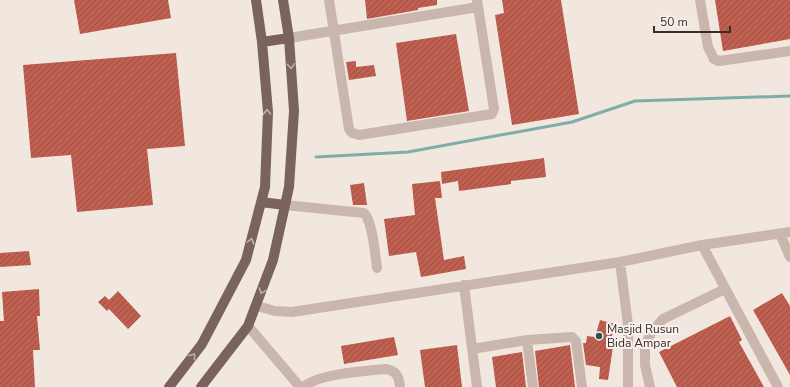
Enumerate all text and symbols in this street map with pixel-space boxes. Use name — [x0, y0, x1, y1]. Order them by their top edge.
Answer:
scale bar — [654, 8, 730, 34]
text: 50 m — [660, 14, 688, 30]
one-way arrow — [286, 63, 295, 69]
one-way arrow — [263, 109, 271, 115]
one-way arrow — [246, 237, 255, 244]
one-way arrow — [259, 287, 267, 294]
place label: Masjid Rusun Bida Ampar — [607, 321, 679, 351]
marker: Masjid Rusun Bida Ampar — [594, 331, 604, 341]
one-way arrow — [188, 353, 195, 360]

